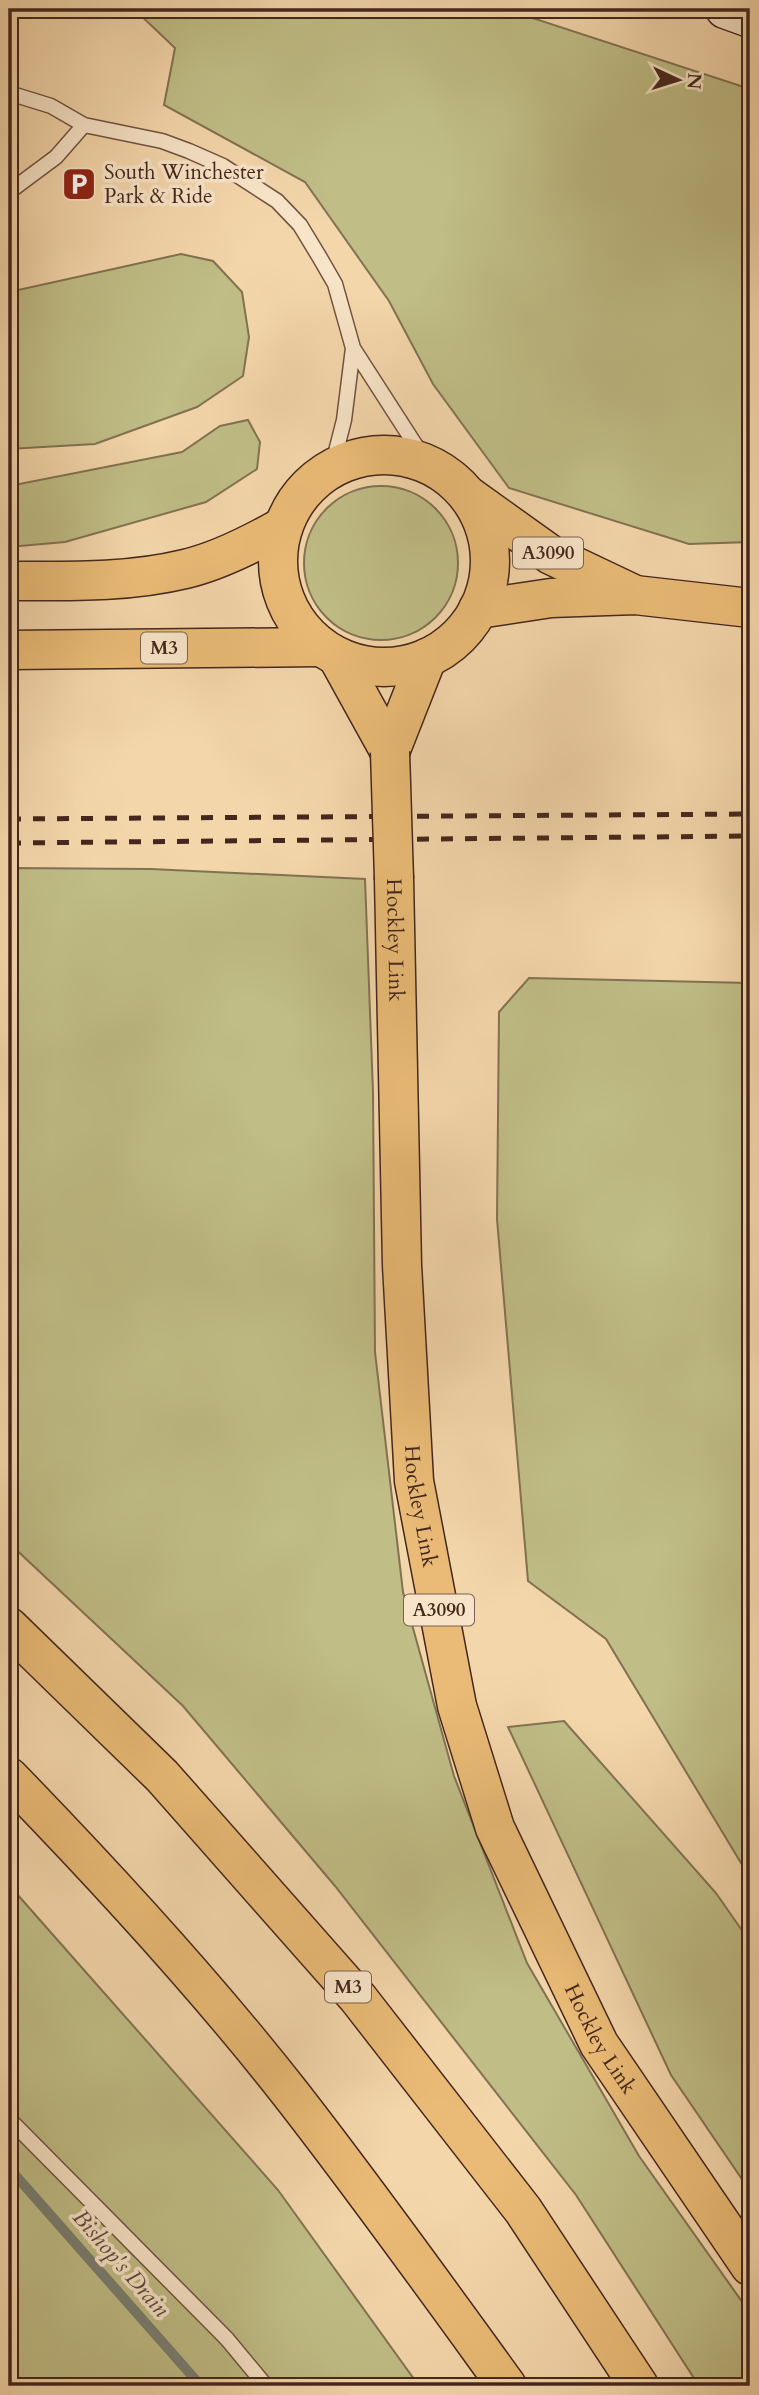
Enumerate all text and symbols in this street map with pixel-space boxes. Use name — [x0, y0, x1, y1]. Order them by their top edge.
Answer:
north arrow — [644, 46, 714, 116]
text: N — [680, 72, 708, 91]
place label: South Winchester Park & Ride — [104, 158, 264, 211]
parking icon: South Winchester Park & Ride — [60, 165, 98, 203]
road number: A3090 — [513, 538, 583, 568]
road number: M3 — [141, 632, 187, 664]
street label: Hockley Link — [379, 878, 411, 1003]
street label: Hockley Link — [398, 1444, 445, 1570]
road number: A3090 — [404, 1594, 474, 1626]
road number: M3 — [325, 1971, 371, 2002]
street label: Hockley Link — [557, 1979, 644, 2100]
water label: Bishop's Drain — [66, 2203, 177, 2324]

